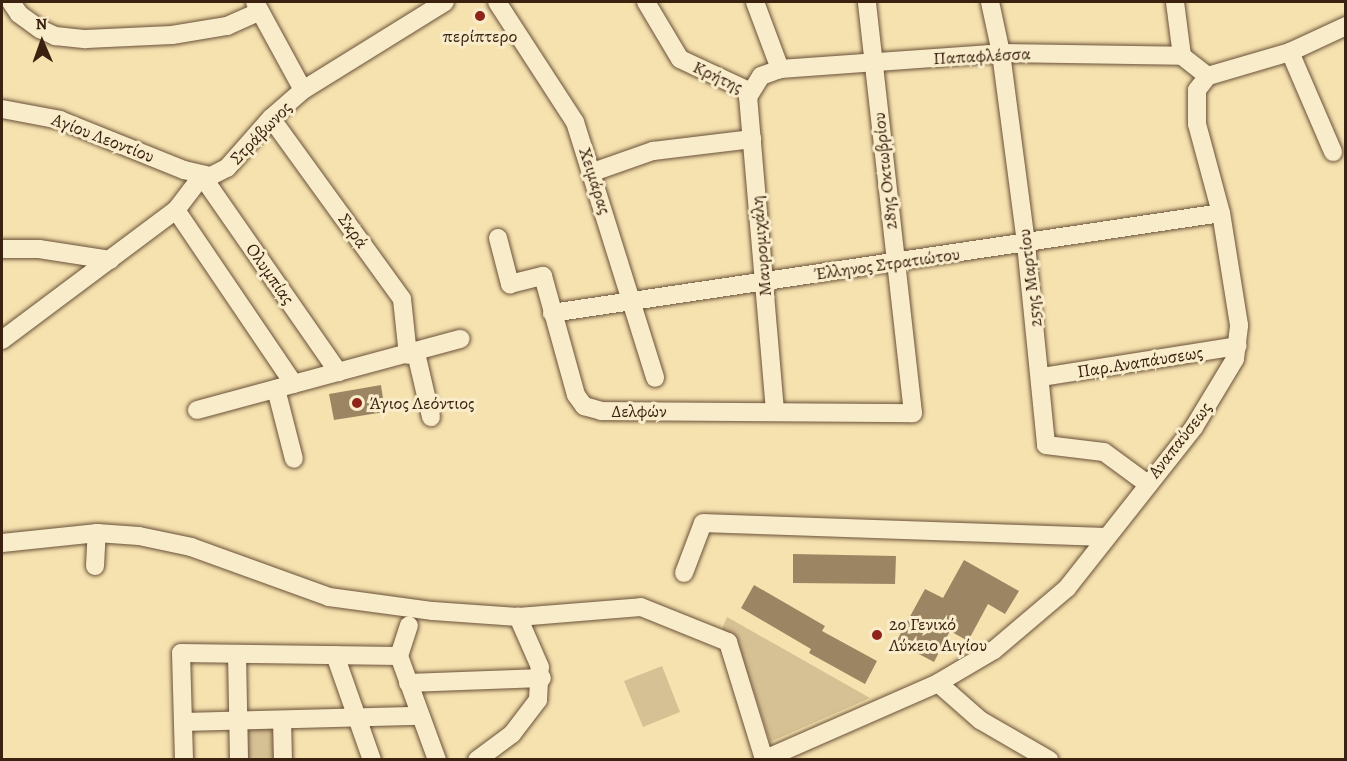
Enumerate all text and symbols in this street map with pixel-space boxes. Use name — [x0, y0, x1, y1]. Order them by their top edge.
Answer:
marker: περίπτερο — [473, 9, 487, 23]
north arrow — [12, 12, 72, 72]
text: N — [35, 13, 48, 35]
place label: περίπτερο — [443, 25, 517, 47]
street label: Παπαφλέσσα — [933, 43, 1031, 69]
street label: Κρήτης — [689, 56, 747, 98]
street label: Στράβωνος — [226, 97, 296, 169]
street label: Αγίου Λεοντίου — [49, 109, 157, 167]
street label: 28ης Οκτωβρίου — [868, 111, 902, 231]
street label: Χειμάρας — [574, 145, 616, 217]
street label: Μαυρομιχάλη — [746, 195, 776, 297]
street label: Σκρά — [333, 209, 373, 253]
street label: 25ης Μαρτίου — [1013, 228, 1047, 328]
street label: Ολυμπίας — [241, 239, 299, 309]
street label: Έλληνος Στρατιώτου — [813, 243, 961, 285]
street label: Παρ.Αναπάυσεως — [1076, 341, 1204, 383]
place label: Άγιος Λεόντιος — [369, 392, 475, 414]
marker: Άγιος Λεόντιος — [350, 396, 364, 410]
street label: Αναπαύσεως — [1144, 398, 1216, 482]
street label: Δελφών — [611, 400, 667, 422]
place label: 2ο Γενικό Λύκειο Αιγίου — [889, 614, 987, 656]
marker: 2ο Γενικό Λύκειο Αιγίου — [870, 628, 884, 642]

